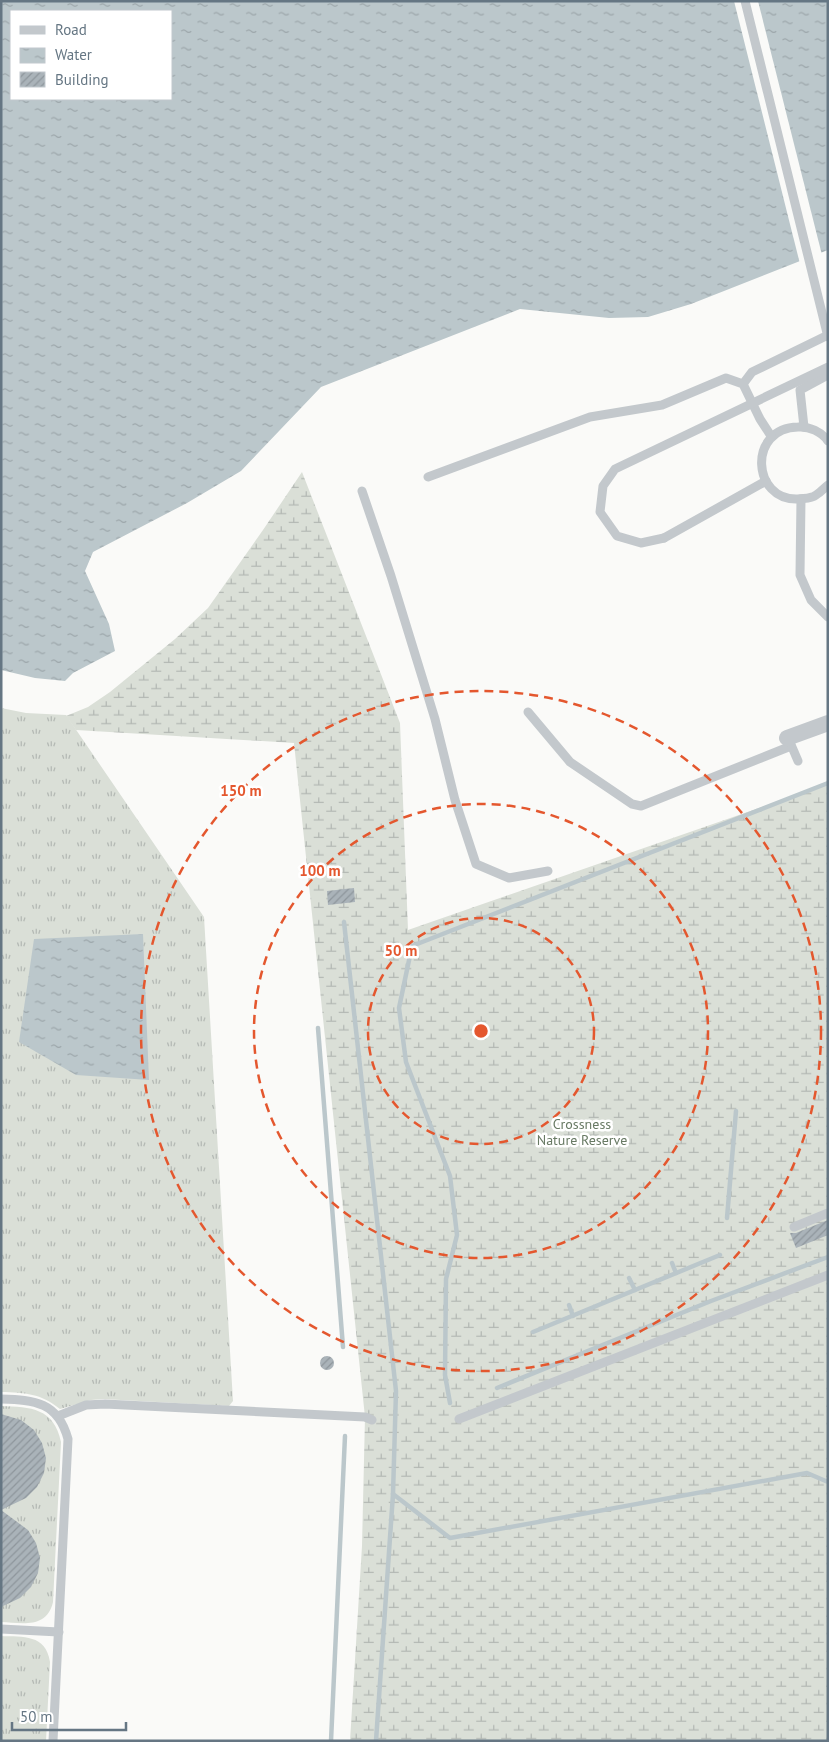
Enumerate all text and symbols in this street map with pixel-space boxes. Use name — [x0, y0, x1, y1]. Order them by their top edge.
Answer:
legend — [10, 10, 172, 100]
text: Road — [55, 20, 87, 39]
text: Water — [55, 45, 92, 64]
text: Building — [55, 70, 109, 89]
text: 150 m — [220, 781, 262, 800]
text: 100 m — [299, 861, 341, 880]
text: 50 m — [385, 941, 417, 960]
centre of rings — [472, 1022, 490, 1040]
park label: Crossness Nature Reserve — [537, 1115, 627, 1149]
scale bar — [12, 1700, 126, 1732]
text: 50 m — [20, 1707, 53, 1726]

